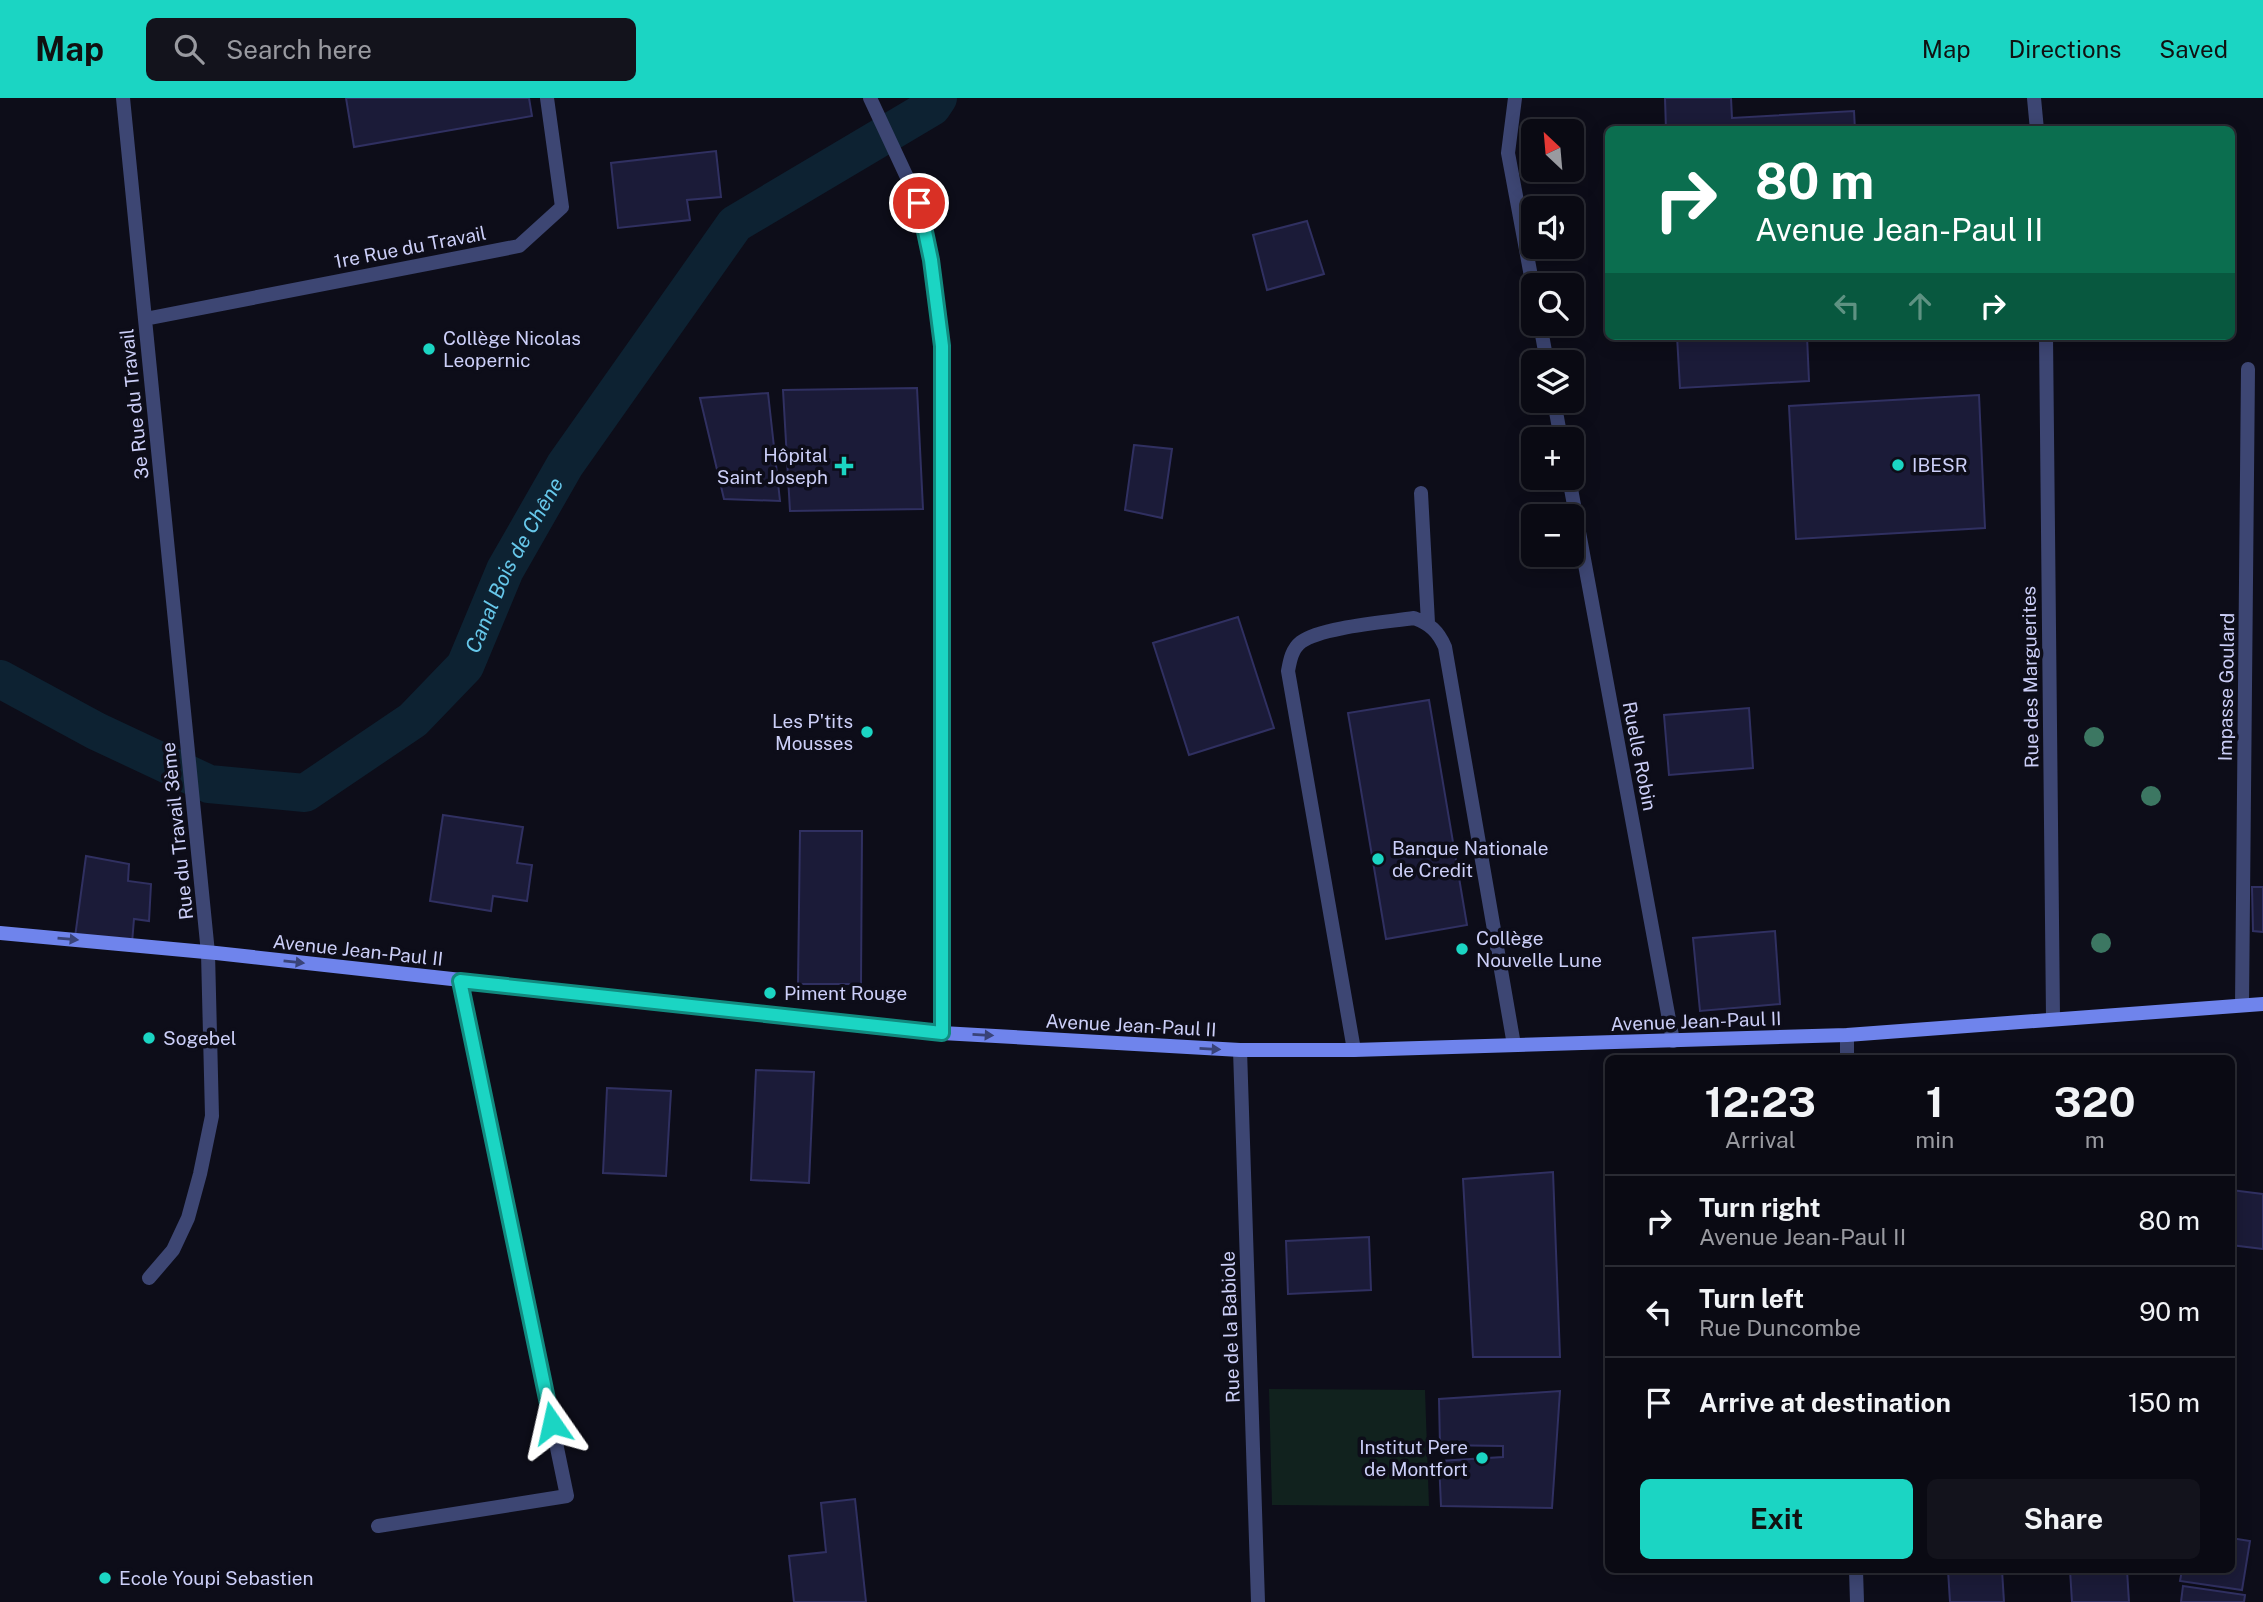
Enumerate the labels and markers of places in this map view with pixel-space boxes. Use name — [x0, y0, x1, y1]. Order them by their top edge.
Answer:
pin — [889, 173, 949, 233]
place label: Collège Nicolas Leopernic — [443, 327, 581, 371]
marker: Collège Nicolas Leopernic — [421, 341, 437, 357]
place label: Hôpital Saint Joseph — [717, 444, 828, 488]
place label: IBESR — [1912, 454, 1968, 476]
marker: Hôpital Saint Joseph — [834, 456, 854, 476]
marker: IBESR — [1890, 457, 1906, 473]
place label: Les P'tits Mousses — [772, 710, 853, 754]
marker: Les P'tits Mousses — [859, 724, 875, 740]
place label: Banque Nationale de Credit — [1392, 837, 1549, 881]
marker: Banque Nationale de Credit — [1370, 851, 1386, 867]
place label: Collège Nouvelle Lune — [1476, 927, 1602, 971]
marker: Collège Nouvelle Lune — [1454, 941, 1470, 957]
place label: Piment Rouge — [784, 982, 907, 1004]
marker: Piment Rouge — [762, 985, 778, 1001]
place label: Sogebel — [163, 1027, 237, 1049]
marker: Sogebel — [141, 1030, 157, 1046]
place label: Institut Pere de Montfort — [1359, 1436, 1468, 1480]
marker: Institut Pere de Montfort — [1474, 1450, 1490, 1466]
place label: Ecole Youpi Sebastien — [119, 1567, 313, 1589]
marker: Ecole Youpi Sebastien — [97, 1570, 113, 1586]

